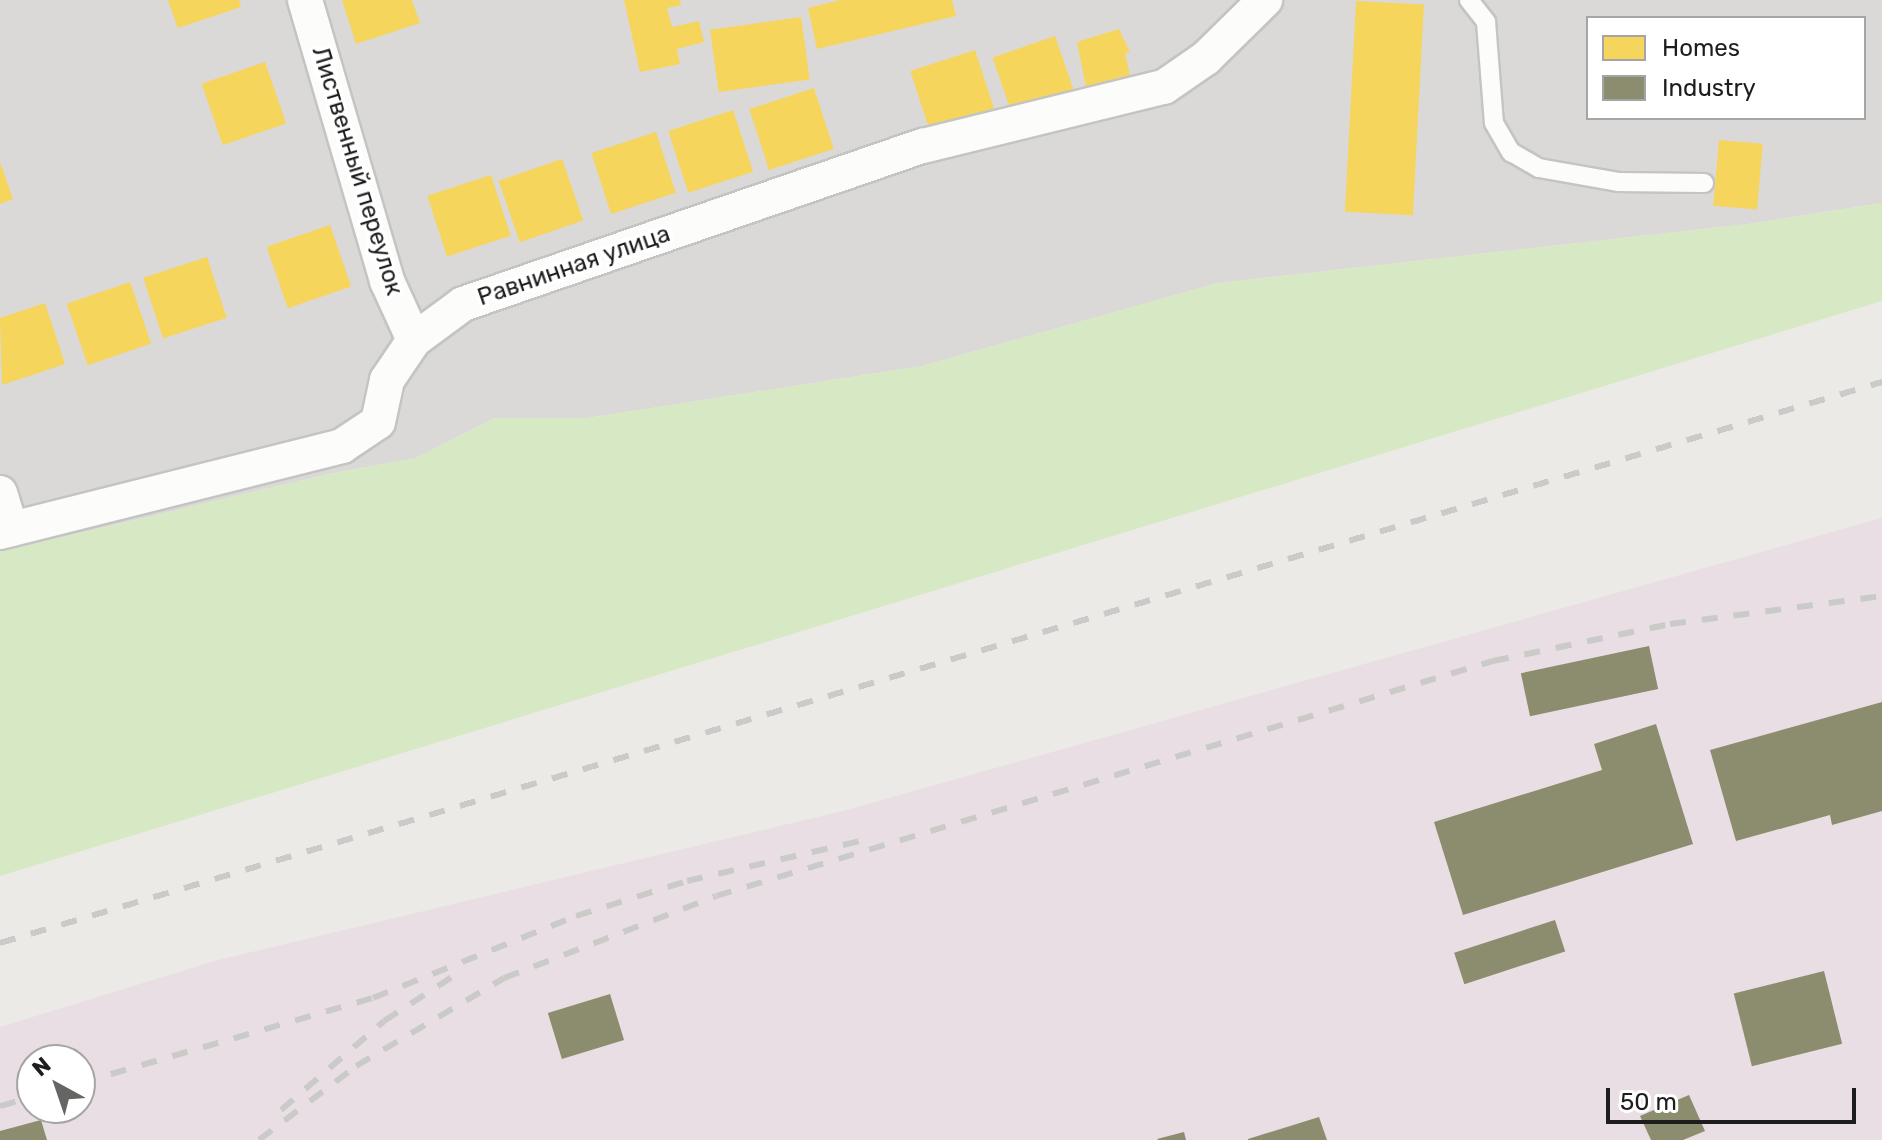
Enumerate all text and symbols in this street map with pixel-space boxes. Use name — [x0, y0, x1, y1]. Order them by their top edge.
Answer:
legend — [1586, 16, 1866, 120]
text: Homes — [1662, 34, 1740, 62]
street label: Лиственный переулок — [305, 43, 409, 299]
text: Industry — [1662, 74, 1756, 102]
street label: Равнинная улица — [474, 220, 674, 312]
north arrow — [16, 1044, 96, 1124]
text: N — [27, 1051, 56, 1082]
scale bar — [1610, 1072, 1860, 1122]
text: 50 m — [1620, 1088, 1677, 1116]

